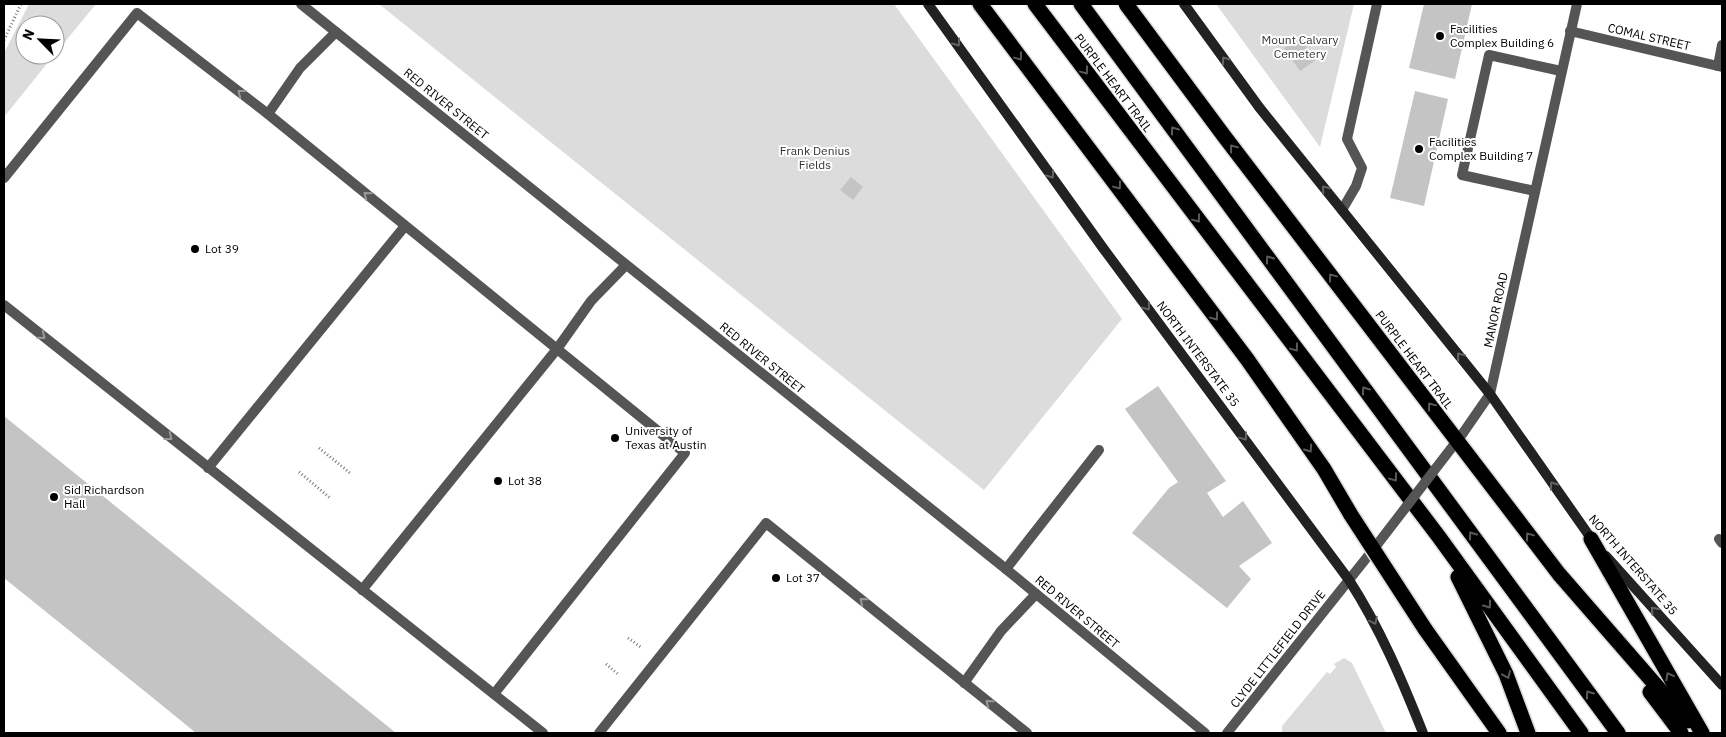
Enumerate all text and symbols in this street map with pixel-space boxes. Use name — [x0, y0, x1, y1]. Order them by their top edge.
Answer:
north arrow — [15, 15, 65, 65]
street label: COMAL STREET — [1606, 20, 1692, 53]
place label: Facilities Complex Building 6 — [1450, 21, 1554, 50]
text: N — [18, 26, 38, 43]
street label: PURPLE HEART TRAIL — [1071, 30, 1155, 135]
marker: Facilities Complex Building 6 — [1434, 30, 1446, 42]
park label: Mount Calvary Cemetery — [1262, 32, 1338, 61]
one-way arrow — [951, 37, 959, 46]
one-way arrow — [1014, 51, 1022, 60]
one-way arrow — [1222, 56, 1231, 66]
street label: RED RIVER STREET — [401, 65, 492, 143]
one-way arrow — [1080, 65, 1088, 74]
one-way arrow — [237, 90, 246, 99]
one-way arrow — [1171, 127, 1179, 136]
place label: Facilities Complex Building 7 — [1429, 134, 1533, 163]
park label: Frank Denius Fields — [780, 143, 850, 172]
marker: Facilities Complex Building 7 — [1413, 143, 1425, 155]
one-way arrow — [1231, 145, 1239, 154]
one-way arrow — [1045, 170, 1054, 179]
one-way arrow — [1112, 180, 1121, 190]
one-way arrow — [1322, 185, 1331, 194]
one-way arrow — [364, 192, 373, 200]
one-way arrow — [1191, 213, 1200, 223]
place label: Lot 39 — [205, 241, 239, 256]
marker: Lot 39 — [189, 243, 201, 255]
one-way arrow — [1266, 256, 1274, 265]
street label: MANOR ROAD — [1480, 271, 1511, 349]
one-way arrow — [1329, 273, 1338, 283]
street label: NORTH INTERSTATE 35 — [1154, 298, 1243, 409]
one-way arrow — [1141, 301, 1150, 311]
street label: PURPLE HEART TRAIL — [1372, 307, 1456, 412]
one-way arrow — [1209, 311, 1218, 321]
street label: RED RIVER STREET — [717, 319, 808, 397]
one-way arrow — [36, 330, 45, 338]
one-way arrow — [1290, 342, 1298, 351]
one-way arrow — [1456, 353, 1465, 362]
one-way arrow — [1362, 386, 1371, 396]
one-way arrow — [1427, 403, 1436, 412]
place label: University of Texas at Austin — [625, 423, 706, 452]
one-way arrow — [163, 431, 172, 439]
one-way arrow — [1238, 431, 1246, 440]
marker: University of Texas at Austin — [609, 432, 621, 444]
one-way arrow — [1303, 443, 1312, 453]
one-way arrow — [1388, 472, 1396, 481]
place label: Lot 38 — [508, 473, 542, 488]
marker: Lot 38 — [492, 475, 504, 487]
one-way arrow — [1550, 481, 1559, 491]
place label: Sid Richardson Hall — [64, 482, 144, 511]
marker: Sid Richardson Hall — [48, 491, 60, 503]
street label: NORTH INTERSTATE 35 — [1586, 511, 1681, 618]
one-way arrow — [1469, 531, 1478, 541]
one-way arrow — [1526, 532, 1535, 542]
place label: Lot 37 — [786, 570, 820, 585]
marker: Lot 37 — [770, 572, 782, 584]
street label: RED RIVER STREET — [1032, 572, 1122, 651]
street label: CLYDE LITTLEFIELD DRIVE — [1227, 587, 1328, 711]
one-way arrow — [859, 597, 868, 606]
one-way arrow — [1482, 599, 1491, 609]
one-way arrow — [1651, 606, 1660, 615]
one-way arrow — [1368, 616, 1378, 625]
one-way arrow — [1500, 670, 1511, 679]
one-way arrow — [1665, 672, 1675, 681]
one-way arrow — [1586, 690, 1595, 700]
one-way arrow — [986, 700, 995, 708]

